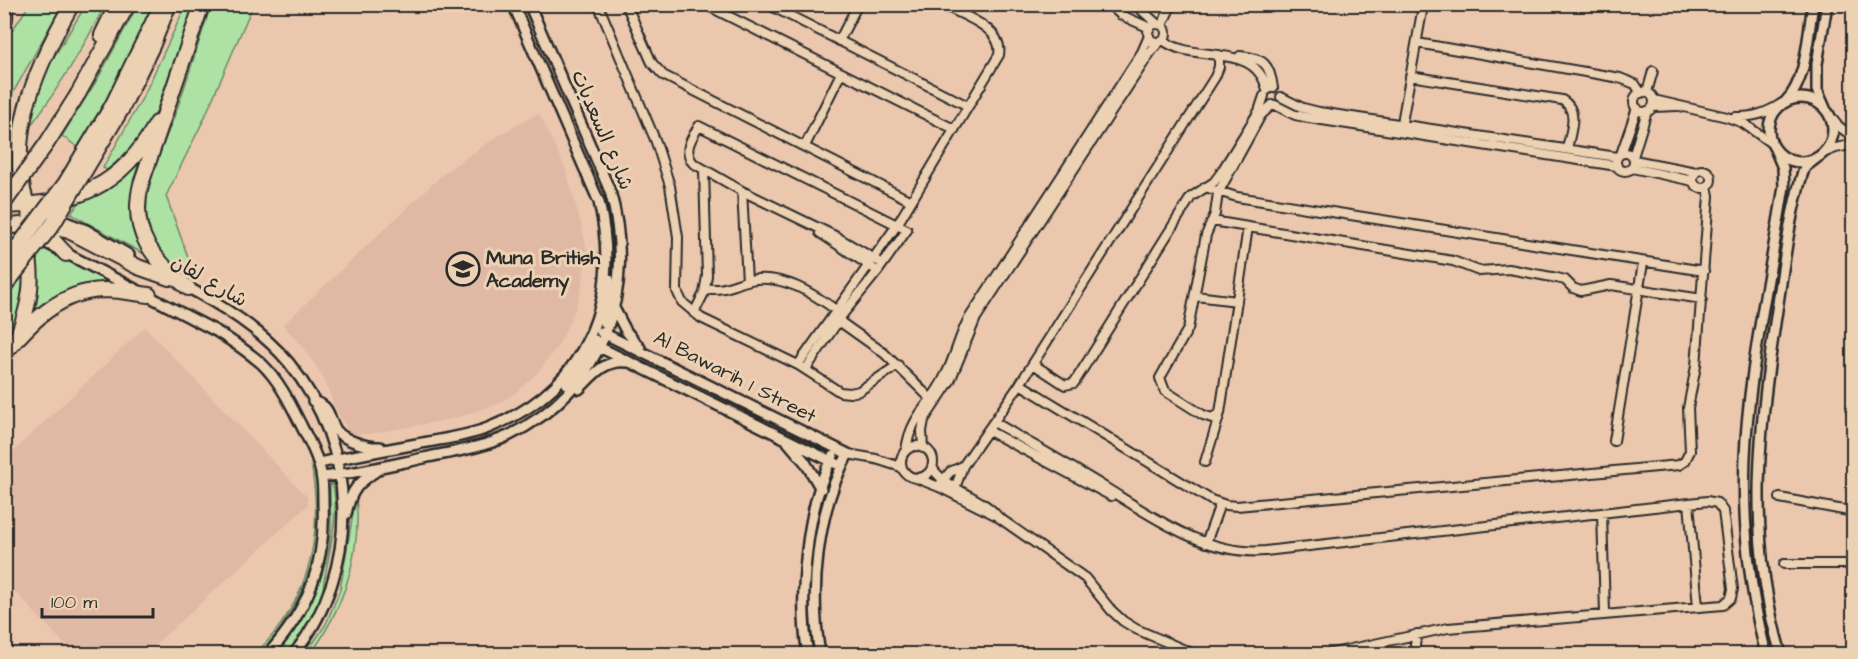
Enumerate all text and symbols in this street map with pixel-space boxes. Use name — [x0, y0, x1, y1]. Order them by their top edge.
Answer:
street label: شارع السعديات — [564, 66, 640, 194]
place label: Muna British Academy — [486, 244, 601, 296]
street label: شارع لفان — [166, 248, 252, 314]
school or university icon: Muna British Academy — [445, 251, 481, 287]
street label: Al Bawarih 1 Street — [649, 324, 821, 430]
scale bar — [42, 581, 153, 619]
text: 100 m — [51, 590, 97, 615]

